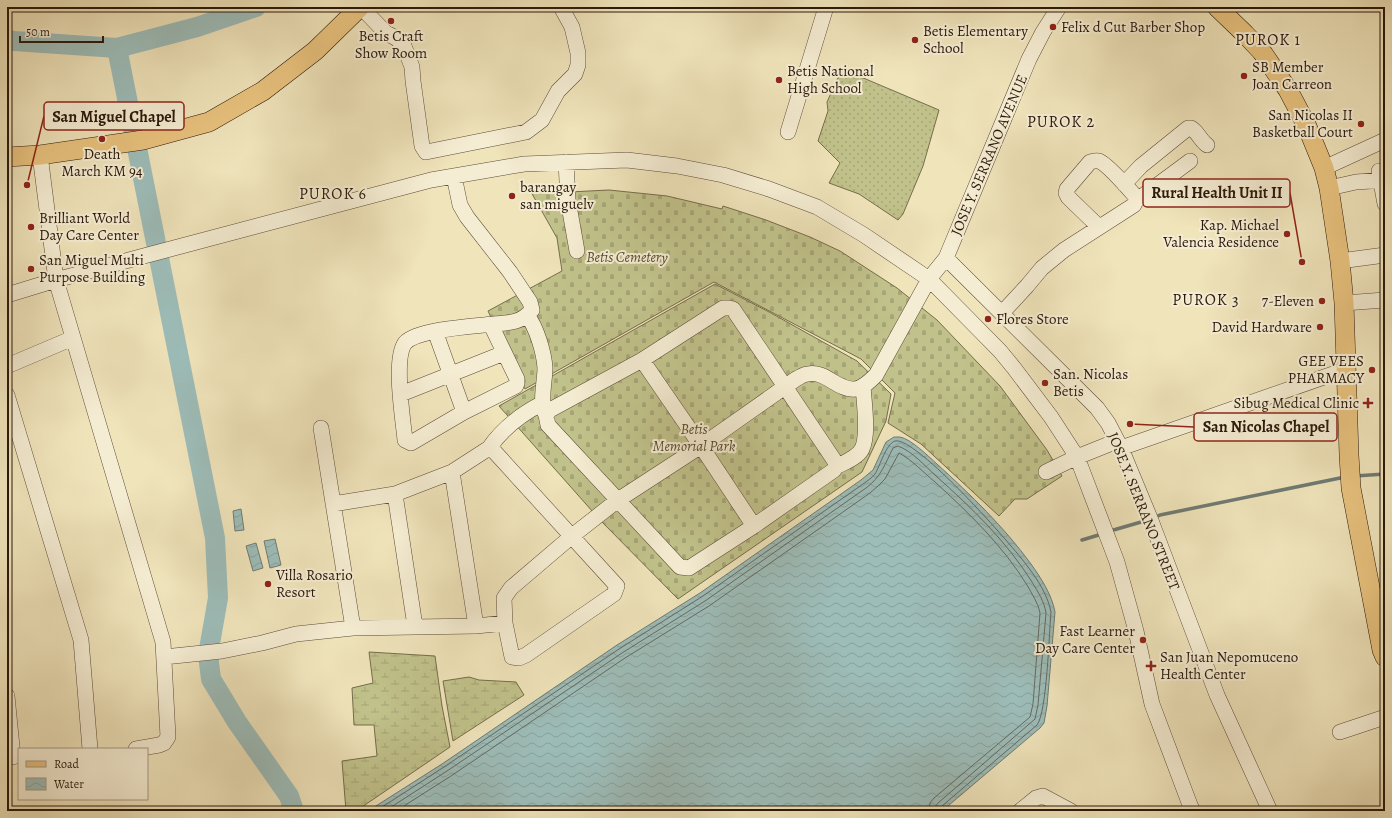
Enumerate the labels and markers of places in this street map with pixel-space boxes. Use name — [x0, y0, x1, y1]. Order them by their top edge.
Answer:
marker: Betis Craft Show Room — [386, 16, 396, 26]
place label: Felix d Cut Barber Shop — [1061, 17, 1205, 37]
place label: Betis Elementary School — [923, 21, 1028, 58]
marker: Felix d Cut Barber Shop — [1048, 22, 1058, 32]
place label: Betis Craft Show Room — [355, 26, 428, 63]
marker: Betis Elementary School — [910, 35, 920, 45]
place label: SB Member Joan Carreon — [1252, 57, 1332, 94]
place label: Betis National High School — [787, 61, 874, 98]
marker: SB Member Joan Carreon — [1239, 71, 1249, 81]
marker: Betis National High School — [774, 75, 784, 85]
callout: San Miguel Chapel — [44, 102, 184, 130]
place label: San Nicolas II Basketball Court — [1252, 105, 1353, 142]
marker: San Nicolas II Basketball Court — [1356, 119, 1366, 129]
marker: Death March KM 94 — [97, 134, 107, 144]
place label: Death March KM 94 — [61, 144, 143, 181]
place label: barangay san miguelv — [520, 177, 594, 214]
callout: Rural Health Unit II — [1143, 179, 1290, 207]
marker: barangay san miguelv — [507, 191, 517, 201]
place label: Brilliant World Day Care Center — [39, 208, 139, 245]
place label: Kap. Michael Valencia Residence — [1162, 215, 1279, 252]
marker: Brilliant World Day Care Center — [26, 222, 36, 232]
marker: Kap. Michael Valencia Residence — [1282, 229, 1292, 239]
place label: San Miguel Multi Purpose Building — [39, 250, 146, 287]
marker: San Miguel Multi Purpose Building — [26, 264, 36, 274]
place label: 7-Eleven — [1262, 291, 1314, 311]
marker: 7-Eleven — [1317, 296, 1327, 306]
place label: Flores Store — [996, 309, 1069, 329]
marker: Flores Store — [983, 314, 993, 324]
place label: David Hardware — [1212, 317, 1312, 337]
marker: David Hardware — [1315, 322, 1325, 332]
place label: GEE VEES PHARMACY — [1288, 351, 1365, 388]
place label: San. Nicolas Betis — [1053, 364, 1128, 401]
marker: GEE VEES PHARMACY — [1367, 365, 1377, 375]
marker: San. Nicolas Betis — [1040, 378, 1050, 388]
place label: Sibug Medical Clinic — [1233, 393, 1359, 413]
marker: Sibug Medical Clinic — [1362, 397, 1374, 409]
callout: San Nicolas Chapel — [1194, 413, 1337, 441]
place label: Villa Rosario Resort — [275, 565, 353, 602]
marker: Villa Rosario Resort — [263, 579, 273, 589]
place label: Fast Learner Day Care Center — [1035, 621, 1135, 658]
marker: Fast Learner Day Care Center — [1138, 635, 1148, 645]
place label: San Juan Nepomuceno Health Center — [1160, 647, 1298, 684]
marker: San Juan Nepomuceno Health Center — [1145, 660, 1157, 672]

